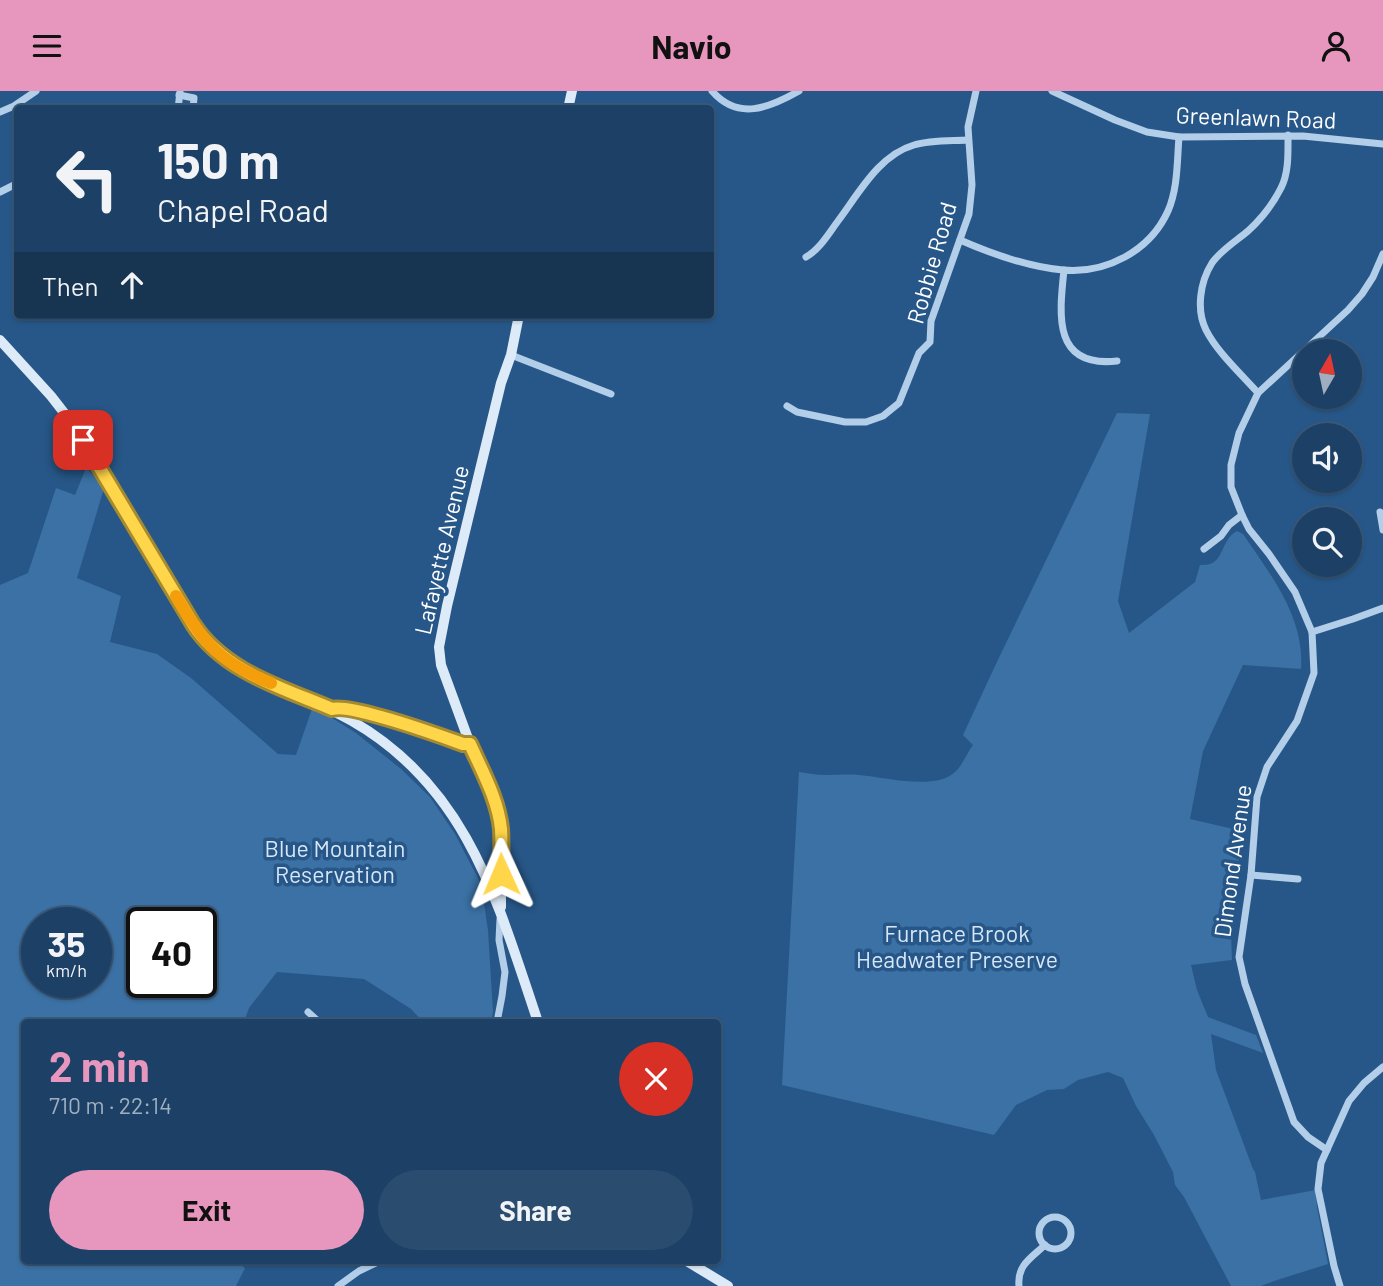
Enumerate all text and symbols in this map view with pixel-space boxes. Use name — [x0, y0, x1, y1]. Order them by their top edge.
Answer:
icon: menu — [28, 27, 66, 65]
text: Navio — [651, 27, 732, 65]
icon: person — [1317, 27, 1355, 65]
street label: Greenlawn Road — [1175, 100, 1337, 134]
text: 150 m — [157, 130, 279, 189]
icon: left — [42, 133, 133, 224]
text: Chapel Road — [157, 190, 329, 228]
street label: Robbie Road — [900, 199, 962, 327]
icon: ahead — [113, 266, 151, 304]
text: Then — [42, 270, 99, 301]
north arrow — [1292, 339, 1362, 409]
map controls — [1292, 339, 1362, 577]
pin — [53, 410, 113, 470]
icon: arrive — [64, 421, 102, 459]
button: sound — [1292, 423, 1362, 493]
street label: Lafayette Avenue — [408, 462, 474, 637]
button: search — [1292, 507, 1362, 577]
street label: Dimond Avenue — [1207, 783, 1257, 939]
park label: Blue Mountain Reservation — [265, 834, 406, 888]
position arrow — [464, 837, 538, 911]
speed limit sign: 40 — [126, 907, 217, 998]
park label: Furnace Brook Headwater Preserve — [856, 919, 1058, 973]
text: 35 — [48, 922, 85, 964]
text: km/h — [46, 959, 87, 981]
text: 2 min — [49, 1040, 150, 1090]
button: close — [619, 1042, 693, 1116]
text: 710 m · 22:14 — [49, 1091, 172, 1119]
button: Exit — [49, 1170, 364, 1250]
button: Share — [378, 1170, 693, 1250]

